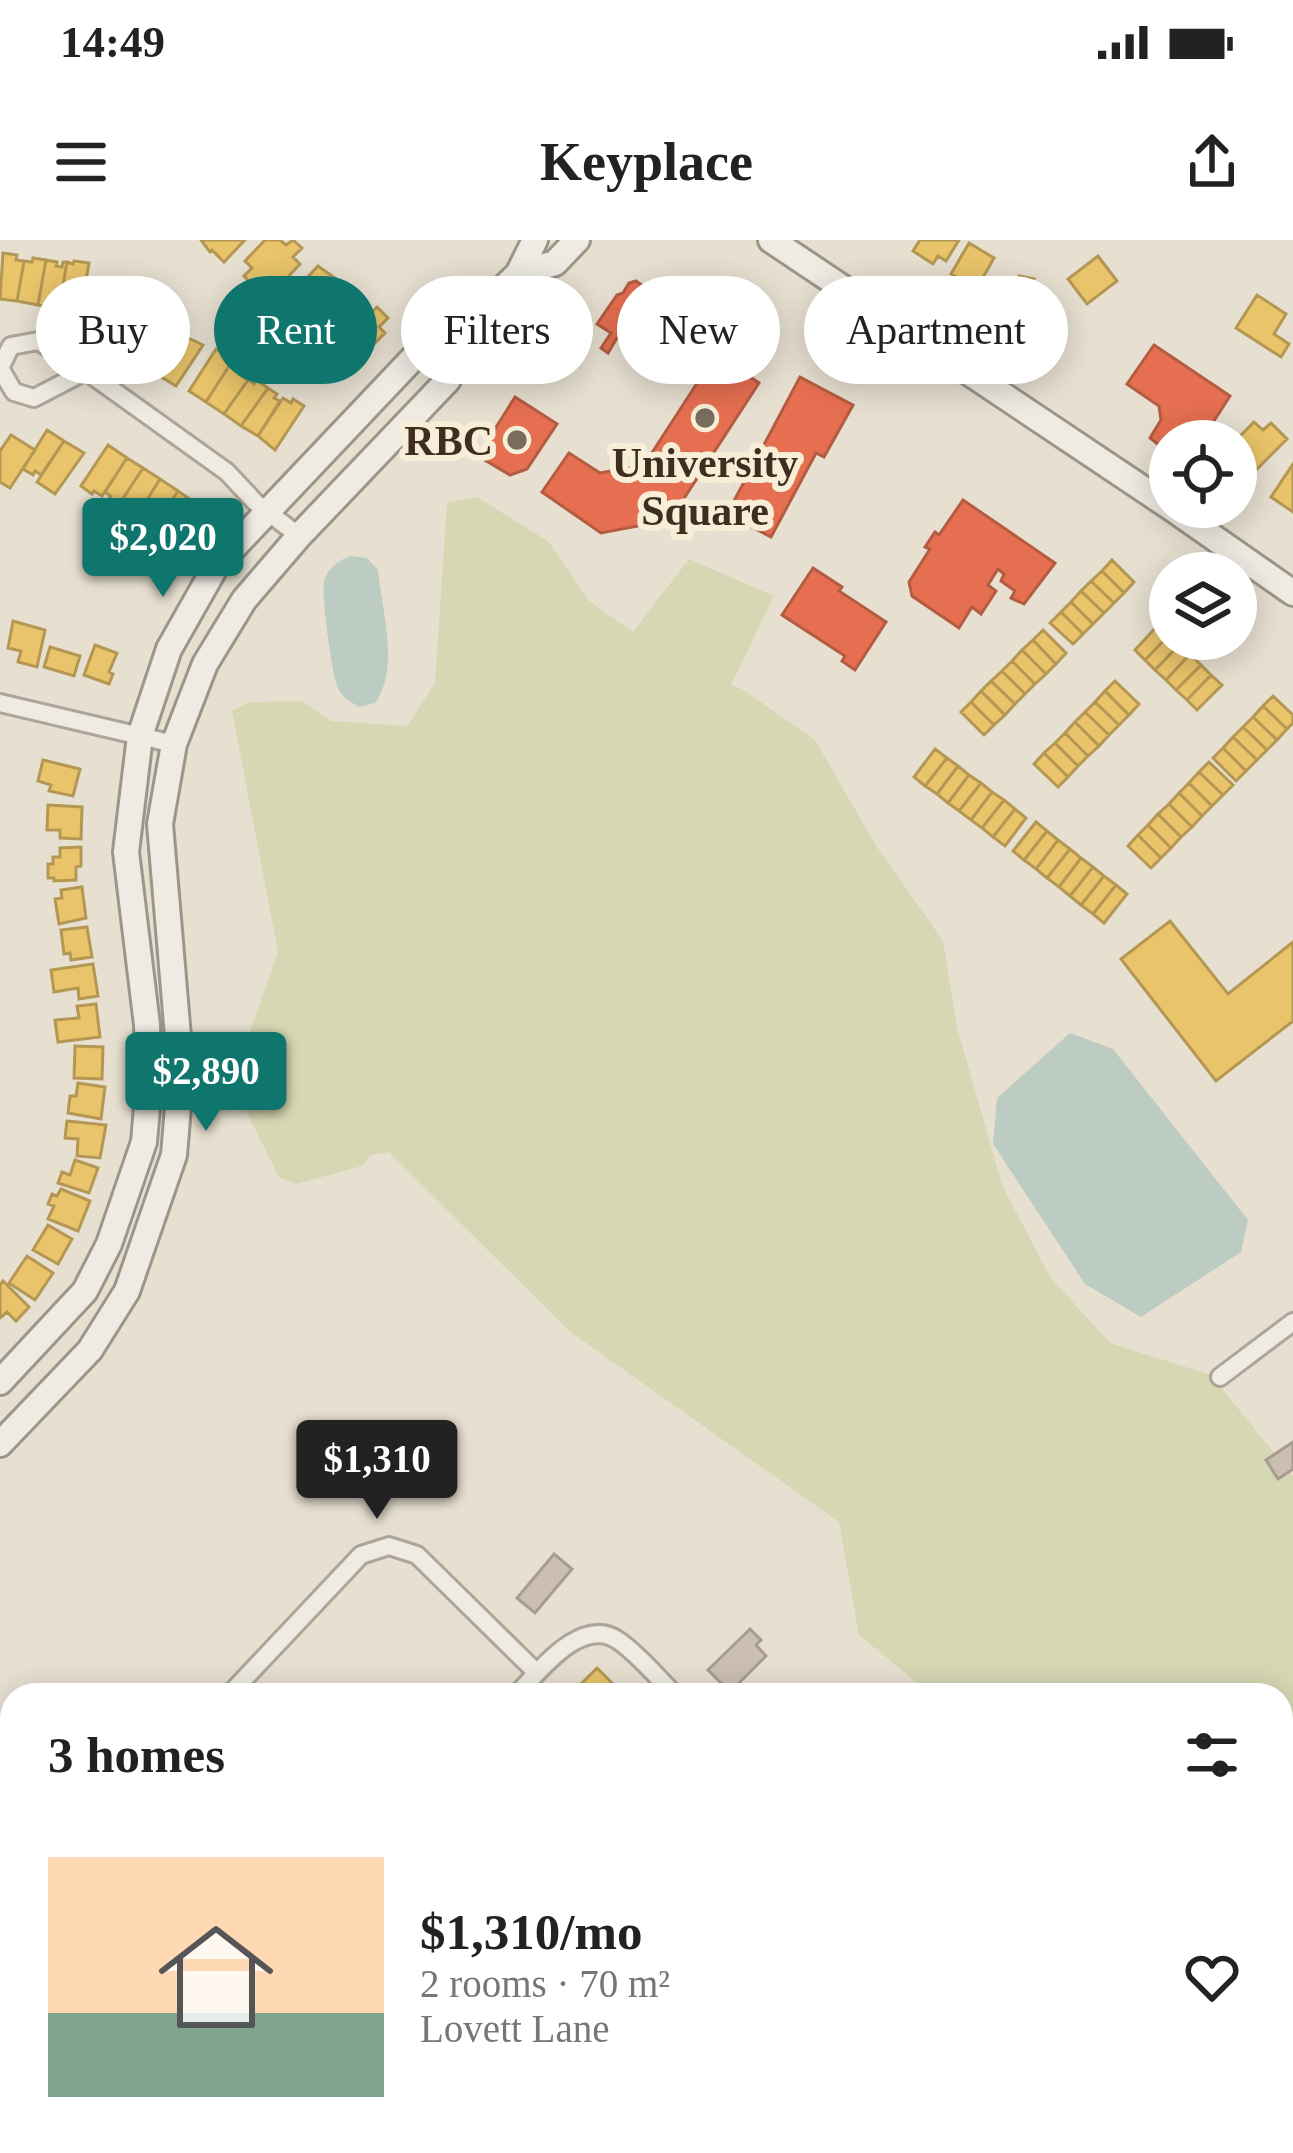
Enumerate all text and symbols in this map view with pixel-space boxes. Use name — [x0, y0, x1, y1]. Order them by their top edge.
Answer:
text: 14:49 — [60, 17, 165, 67]
icon: menu — [48, 129, 114, 195]
icon: share — [1179, 129, 1245, 195]
text: Keyplace — [540, 132, 753, 192]
chip: Buy — [36, 276, 190, 384]
chip: Rent — [214, 276, 377, 384]
chip: Filters — [401, 276, 593, 384]
chip: New — [617, 276, 780, 384]
chip: Apartment — [804, 276, 1068, 384]
marker: University Square — [692, 405, 718, 431]
place label: RBC — [404, 418, 493, 464]
map controls — [1149, 420, 1257, 660]
button: locate — [1149, 420, 1257, 528]
marker: RBC — [504, 427, 530, 453]
place label: University Square — [612, 440, 798, 534]
pin: $2,020 — [65, 498, 261, 600]
text: $2,020 — [109, 515, 217, 558]
button: layers — [1149, 552, 1257, 660]
pin: $2,890 — [108, 1032, 304, 1134]
text: $2,890 — [152, 1049, 260, 1092]
pin: $1,310 — [279, 1420, 475, 1522]
text: $1,310 — [323, 1437, 431, 1480]
icon: filters — [1179, 1722, 1245, 1788]
text: 3 homes — [48, 1727, 225, 1783]
text: $1,310/mo — [420, 1904, 642, 1960]
icon: home — [144, 1905, 288, 2049]
icon: heart — [1179, 1944, 1245, 2010]
text: 2 rooms · 70 m² — [420, 1962, 670, 2005]
text: Lovett Lane — [420, 2007, 610, 2050]

